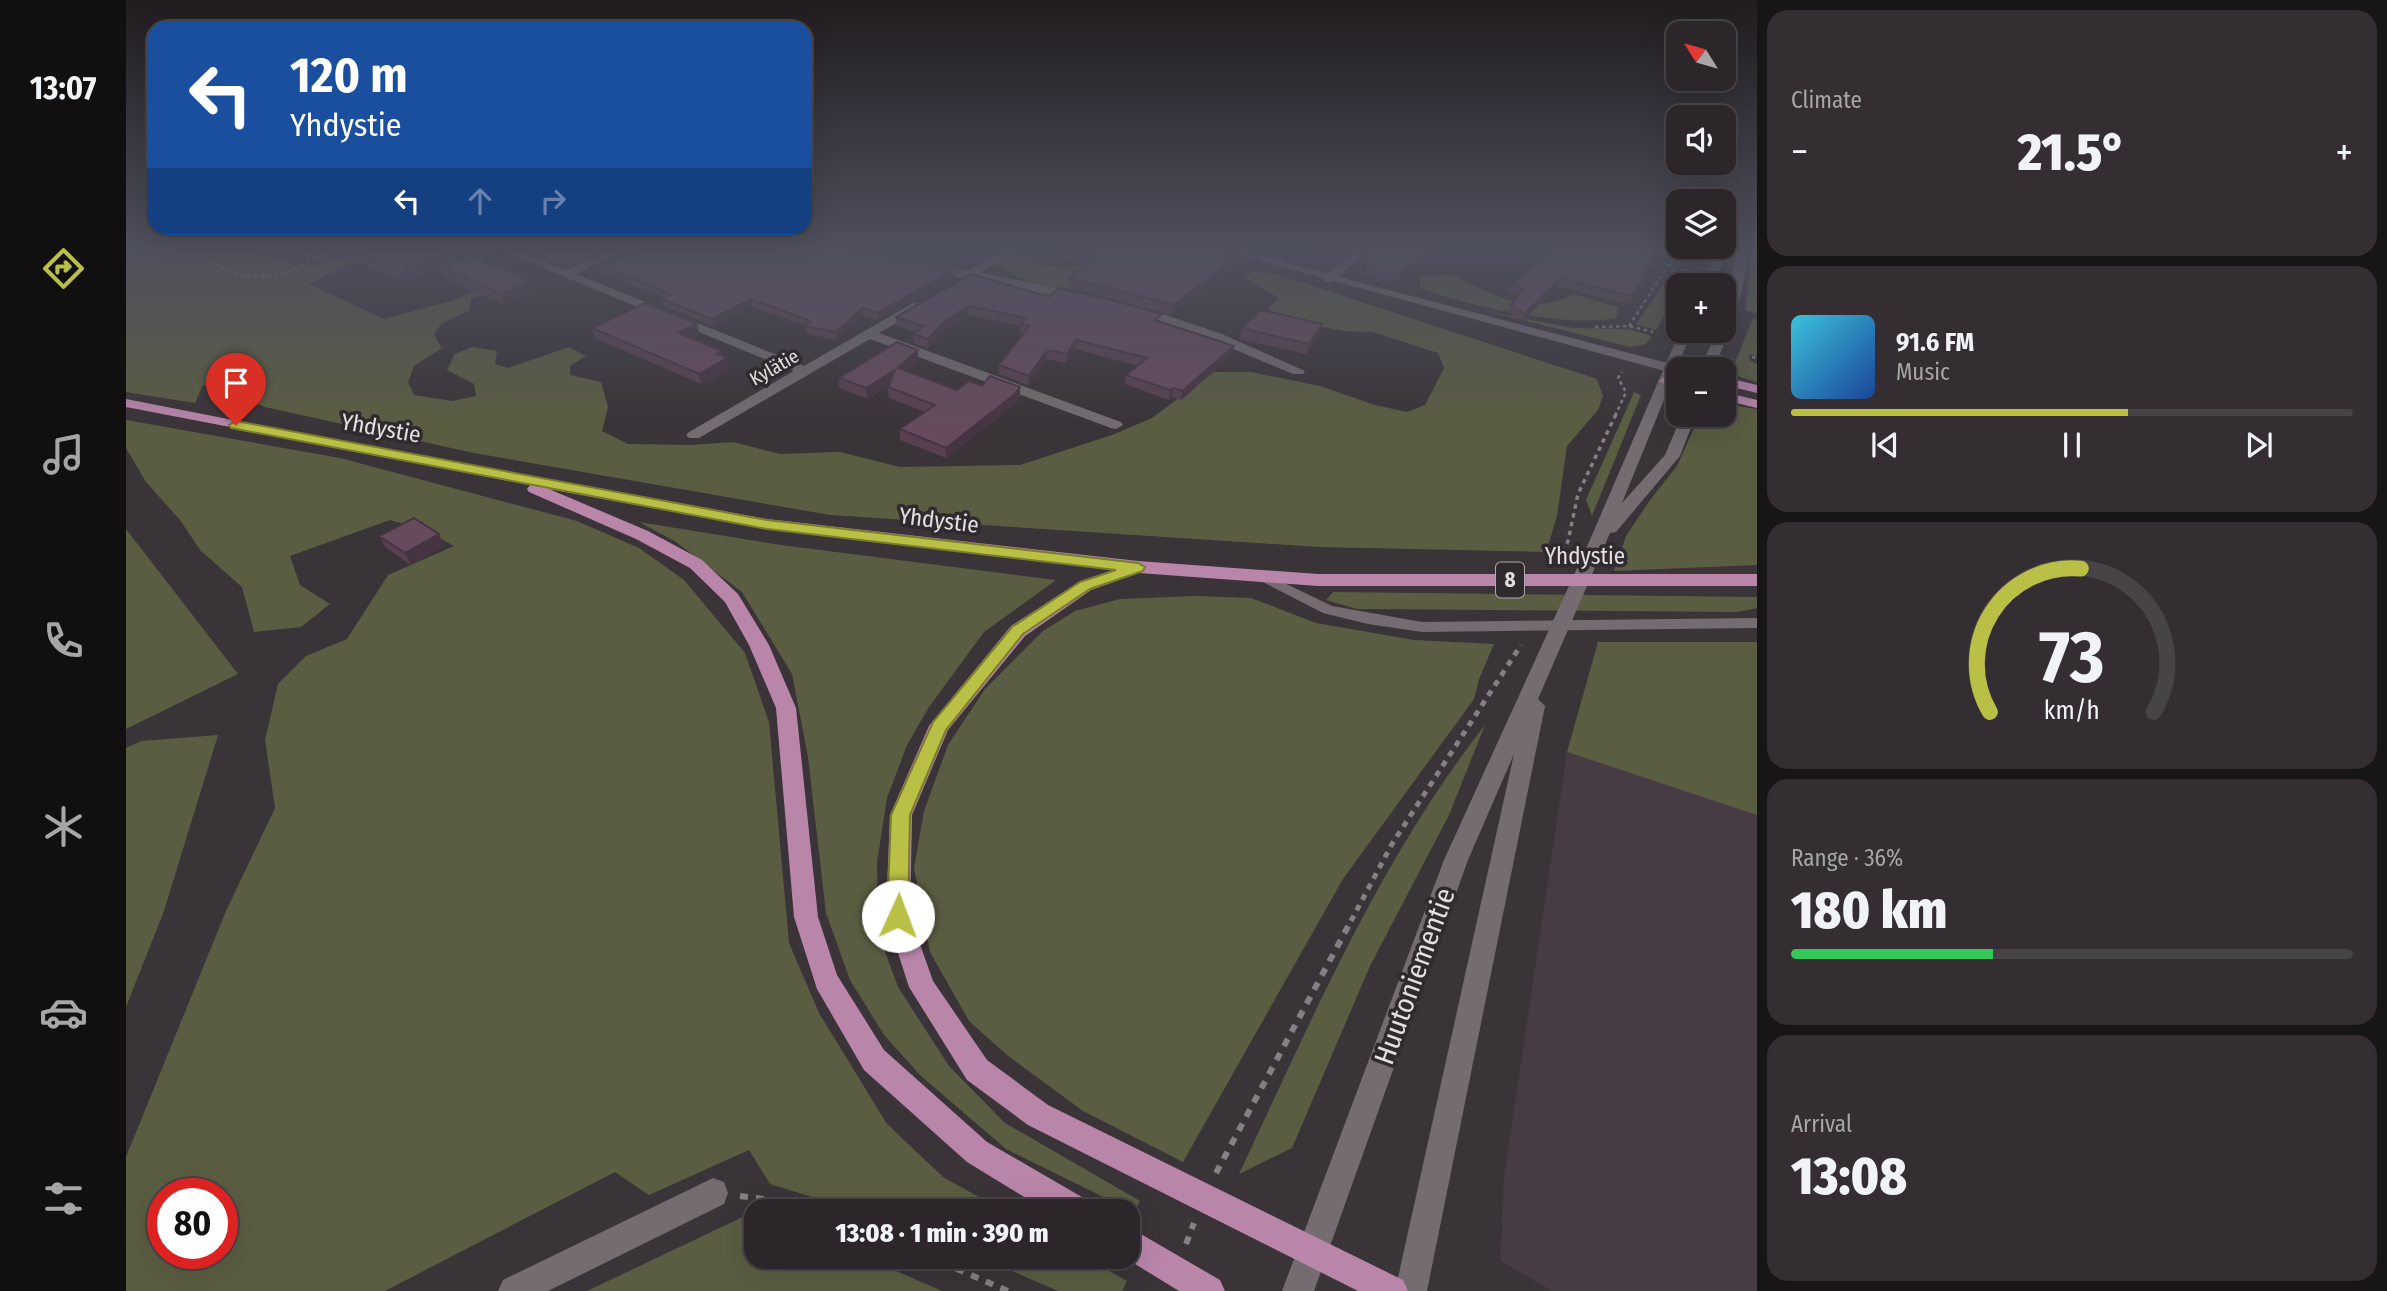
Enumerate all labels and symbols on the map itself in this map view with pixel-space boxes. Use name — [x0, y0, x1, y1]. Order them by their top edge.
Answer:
north arrow — [1666, 21, 1736, 91]
street label: Kylätie — [746, 344, 803, 391]
pin — [206, 353, 266, 425]
street label: Yhdystie — [339, 407, 423, 449]
street label: Yhdystie — [897, 501, 981, 539]
street label: Yhdystie — [1545, 542, 1625, 570]
road number: 8 — [1496, 562, 1524, 598]
position arrow — [861, 879, 935, 953]
street label: Huutoniementie — [1367, 883, 1462, 1069]
speed limit sign: 80 — [147, 1178, 238, 1269]

